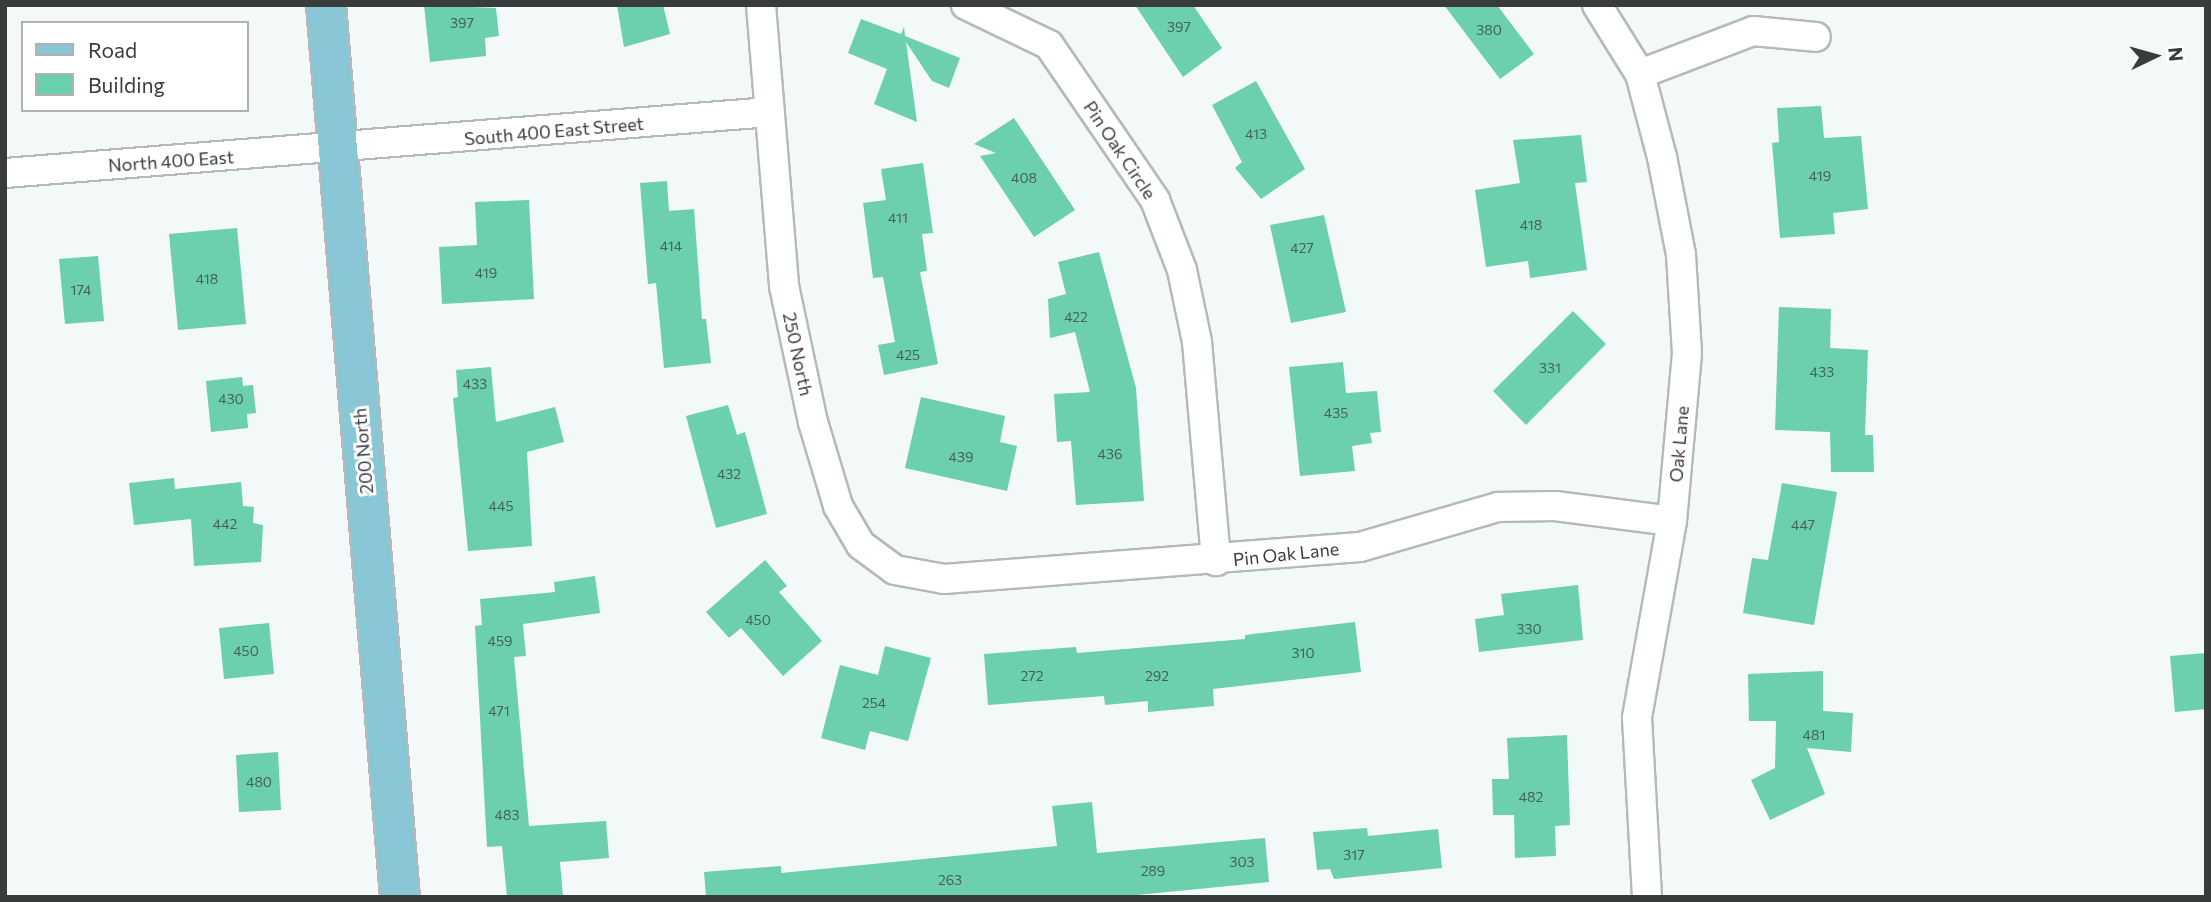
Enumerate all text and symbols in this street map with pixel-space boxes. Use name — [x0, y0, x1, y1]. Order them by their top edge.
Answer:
house number: 397 — [450, 15, 474, 31]
house number: 397 — [1167, 19, 1191, 35]
legend — [21, 21, 248, 112]
north arrow — [2120, 21, 2190, 91]
house number: 380 — [1476, 22, 1502, 38]
text: Road — [88, 37, 137, 62]
text: N — [2164, 46, 2188, 62]
text: Building — [88, 72, 165, 97]
street label: Pin Oak Circle — [1079, 97, 1161, 203]
street label: South 400 East Street — [463, 112, 645, 150]
house number: 413 — [1245, 126, 1267, 142]
street label: North 400 East — [107, 146, 235, 176]
house number: 419 — [1809, 168, 1831, 184]
house number: 408 — [1011, 170, 1037, 186]
house number: 411 — [888, 210, 908, 226]
house number: 418 — [1520, 217, 1542, 233]
house number: 414 — [660, 238, 682, 254]
house number: 427 — [1290, 240, 1314, 256]
house number: 419 — [475, 265, 497, 281]
house number: 418 — [196, 271, 218, 287]
house number: 174 — [71, 282, 91, 298]
house number: 422 — [1064, 309, 1088, 325]
street label: 250 North — [779, 310, 817, 398]
house number: 425 — [896, 347, 920, 363]
house number: 331 — [1539, 360, 1561, 376]
house number: 433 — [1810, 364, 1834, 380]
house number: 433 — [463, 376, 487, 392]
house number: 430 — [218, 391, 244, 407]
house number: 435 — [1324, 405, 1348, 421]
street label: Oak Lane — [1665, 405, 1693, 483]
street label: 200 North — [348, 407, 378, 495]
house number: 436 — [1098, 446, 1122, 462]
house number: 439 — [949, 449, 973, 465]
house number: 432 — [717, 466, 741, 482]
house number: 445 — [489, 498, 513, 514]
house number: 442 — [213, 516, 237, 532]
house number: 447 — [1791, 517, 1815, 533]
street label: Pin Oak Lane — [1232, 538, 1340, 570]
house number: 450 — [745, 612, 771, 628]
house number: 330 — [1516, 621, 1542, 637]
house number: 459 — [488, 633, 512, 649]
house number: 450 — [233, 643, 259, 659]
house number: 310 — [1291, 645, 1315, 661]
house number: 272 — [1021, 668, 1043, 684]
house number: 292 — [1145, 668, 1169, 684]
house number: 254 — [862, 695, 886, 711]
house number: 471 — [488, 703, 510, 719]
house number: 481 — [1803, 727, 1825, 743]
house number: 480 — [246, 774, 272, 790]
house number: 482 — [1519, 789, 1543, 805]
house number: 483 — [495, 807, 519, 823]
house number: 317 — [1343, 847, 1365, 863]
house number: 303 — [1229, 854, 1255, 870]
house number: 289 — [1141, 863, 1165, 879]
house number: 263 — [938, 872, 962, 888]

